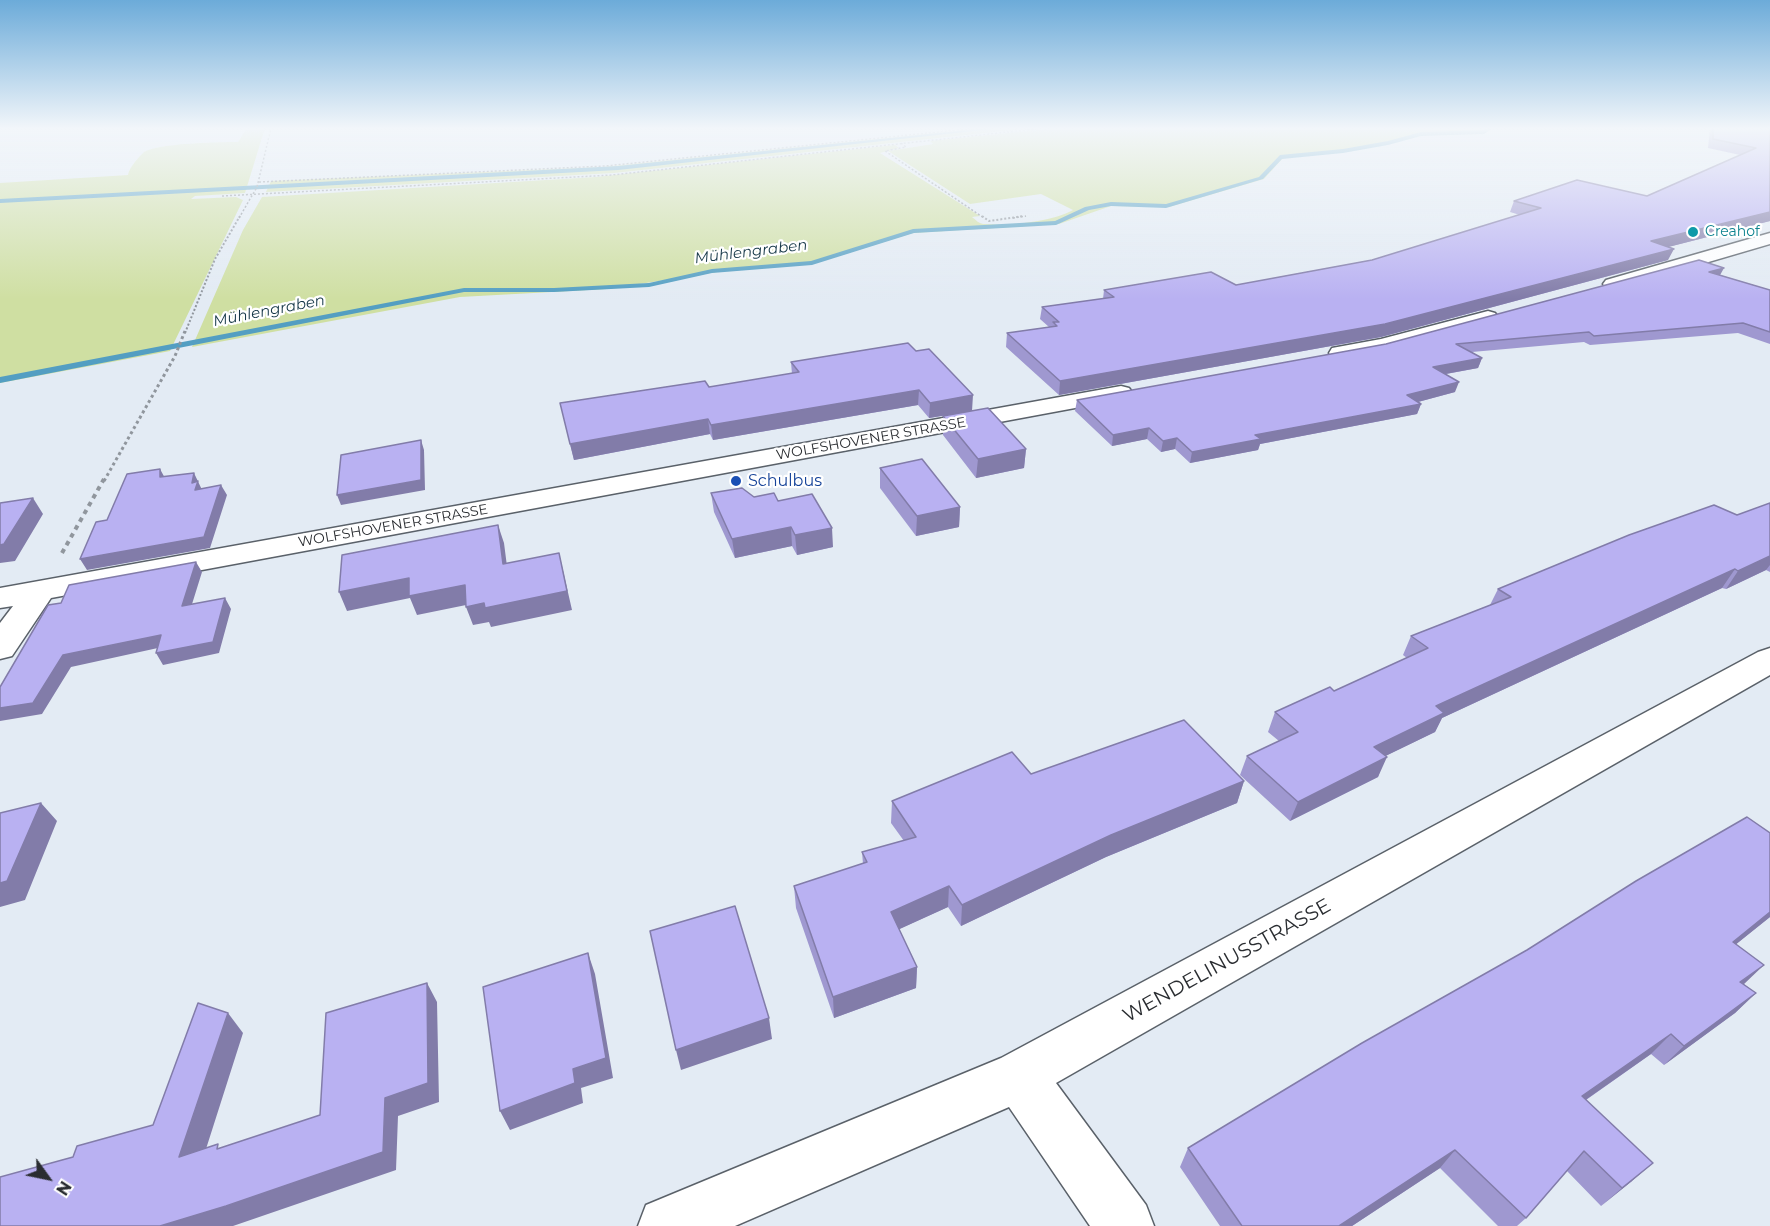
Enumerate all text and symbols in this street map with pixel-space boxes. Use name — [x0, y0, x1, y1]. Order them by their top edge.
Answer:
place label: Creahof — [1705, 224, 1760, 240]
marker: Creahof — [1686, 225, 1700, 239]
water label: Mühlengraben — [694, 236, 808, 268]
water label: Mühlengraben — [212, 291, 326, 331]
street label: WOLFSHOVENER STRASSE — [775, 414, 967, 464]
place label: Schulbus — [748, 471, 822, 491]
marker: Schulbus — [729, 474, 743, 488]
street label: WOLFSHOVENER STRASSE — [297, 501, 489, 551]
street label: WENDELINUSSTRASSE — [1119, 894, 1335, 1028]
north arrow — [18, 1148, 78, 1208]
text: N — [52, 1177, 75, 1199]

